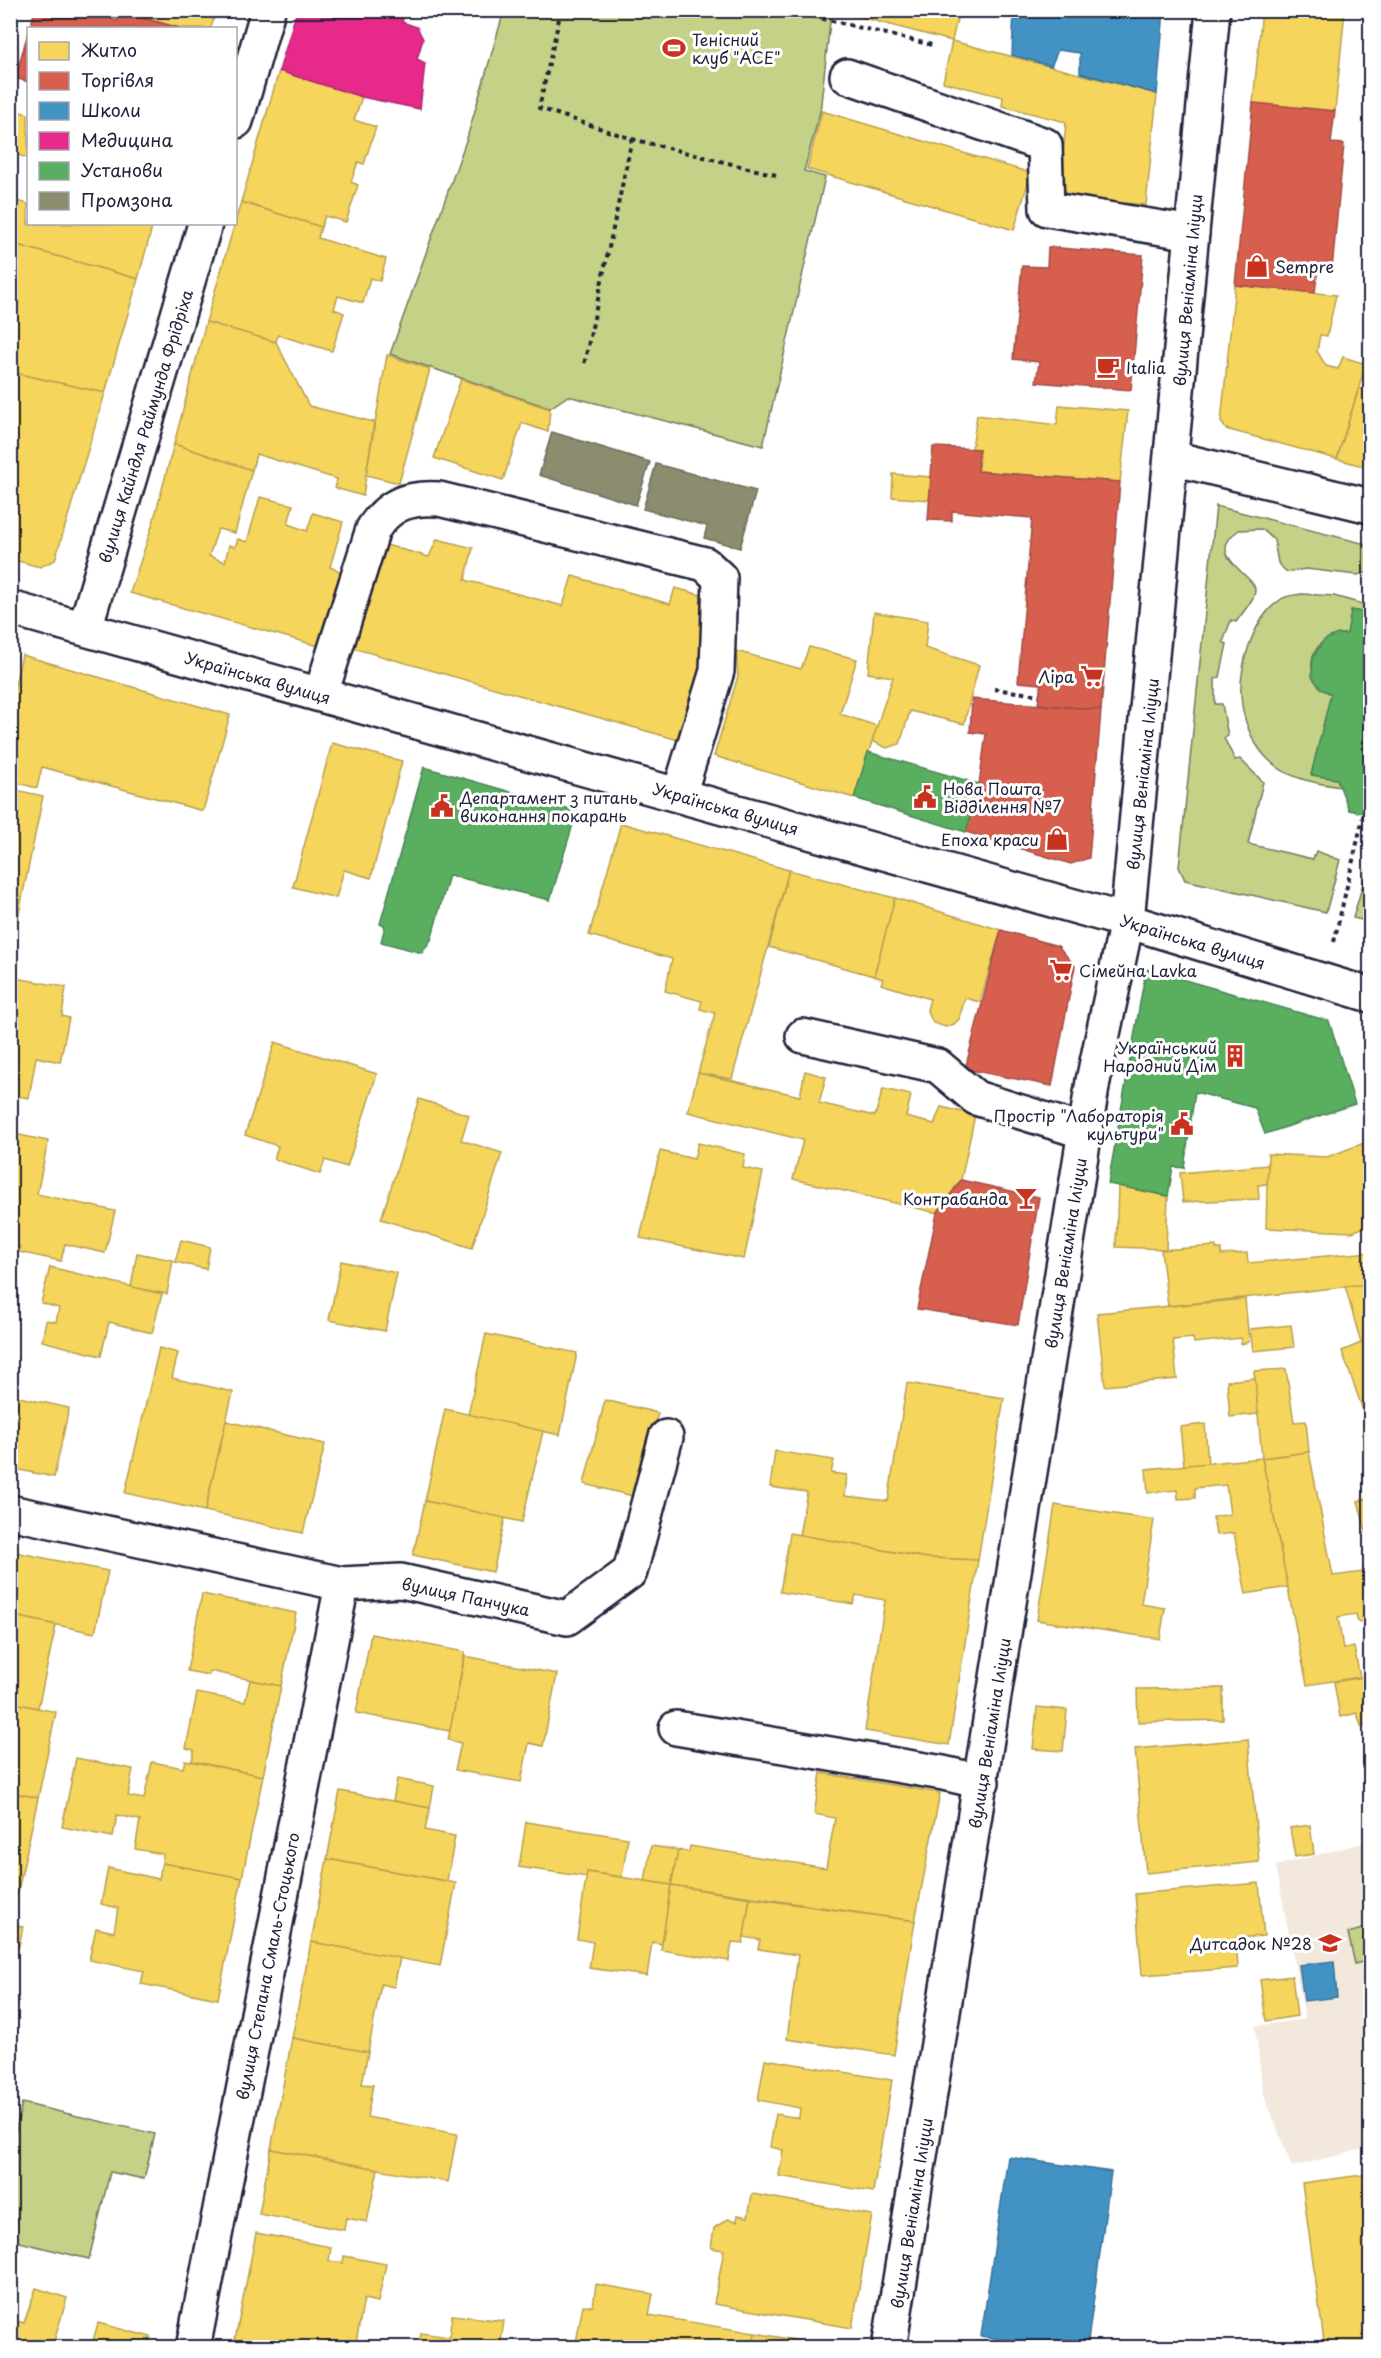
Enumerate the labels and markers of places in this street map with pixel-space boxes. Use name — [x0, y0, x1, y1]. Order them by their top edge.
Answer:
place label: Тенісний клуб "ACE" — [692, 27, 781, 69]
sports icon: Тенісний клуб "ACE" — [661, 35, 687, 61]
shop icon: Sempre — [1244, 253, 1270, 279]
place label: Sempre — [1275, 254, 1334, 278]
cafe icon: Italia — [1095, 354, 1121, 380]
place label: Italia — [1126, 355, 1166, 379]
supermarket icon: Ліра — [1079, 663, 1105, 689]
place label: Ліра — [1038, 664, 1074, 688]
place label: Нова Пошта Відділення №7 — [943, 776, 1061, 818]
public building icon: Нова Пошта Відділення №7 — [912, 784, 938, 810]
place label: Департамент з питань виконання покарань — [459, 785, 638, 827]
public building icon: Департамент з питань виконання покарань — [429, 793, 455, 819]
shop icon: Епоха краси — [1044, 826, 1070, 852]
place label: Епоха краси — [941, 827, 1039, 851]
supermarket icon: Сімейна Lavka — [1048, 957, 1074, 983]
place label: Сімейна Lavka — [1079, 958, 1197, 982]
place label: Український Народний Дім — [1103, 1035, 1217, 1077]
building icon: Український Народний Дім — [1222, 1043, 1248, 1069]
place label: Простір "Лабораторія культури" — [994, 1103, 1164, 1145]
public building icon: Простір "Лабораторія культури" — [1169, 1111, 1195, 1137]
bar icon: Контрабанда — [1013, 1185, 1039, 1211]
place label: Контрабанда — [903, 1186, 1008, 1210]
school or university icon: Дитсадок №28 — [1317, 1930, 1343, 1956]
place label: Дитсадок №28 — [1189, 1931, 1312, 1955]

